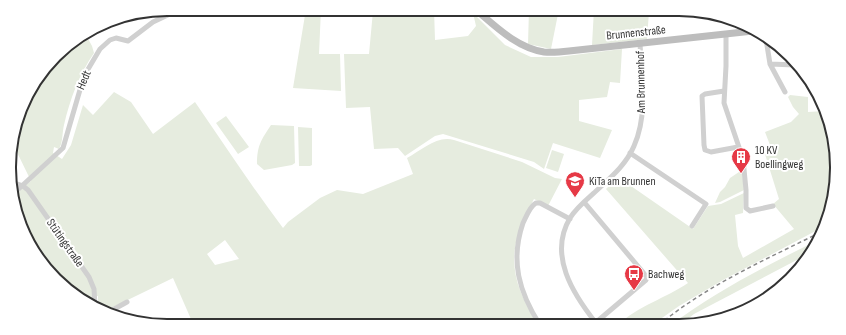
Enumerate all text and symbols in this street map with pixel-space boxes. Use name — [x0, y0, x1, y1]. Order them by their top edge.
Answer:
street label: Brunnenstraße — [606, 22, 667, 44]
street label: Am Brunnenhof — [633, 50, 649, 114]
street label: Hedt — [73, 68, 95, 92]
place label: 10 KV Boellingweg — [755, 143, 803, 172]
building icon: 10 KV Boellingweg — [730, 146, 752, 174]
school or university icon: KiTa am Brunnen — [564, 170, 586, 198]
place label: KiTa am Brunnen — [589, 174, 656, 189]
street label: Stütingstraße — [43, 216, 87, 270]
bus stop icon: Bachweg — [623, 263, 645, 291]
place label: Bachweg — [648, 267, 684, 282]

